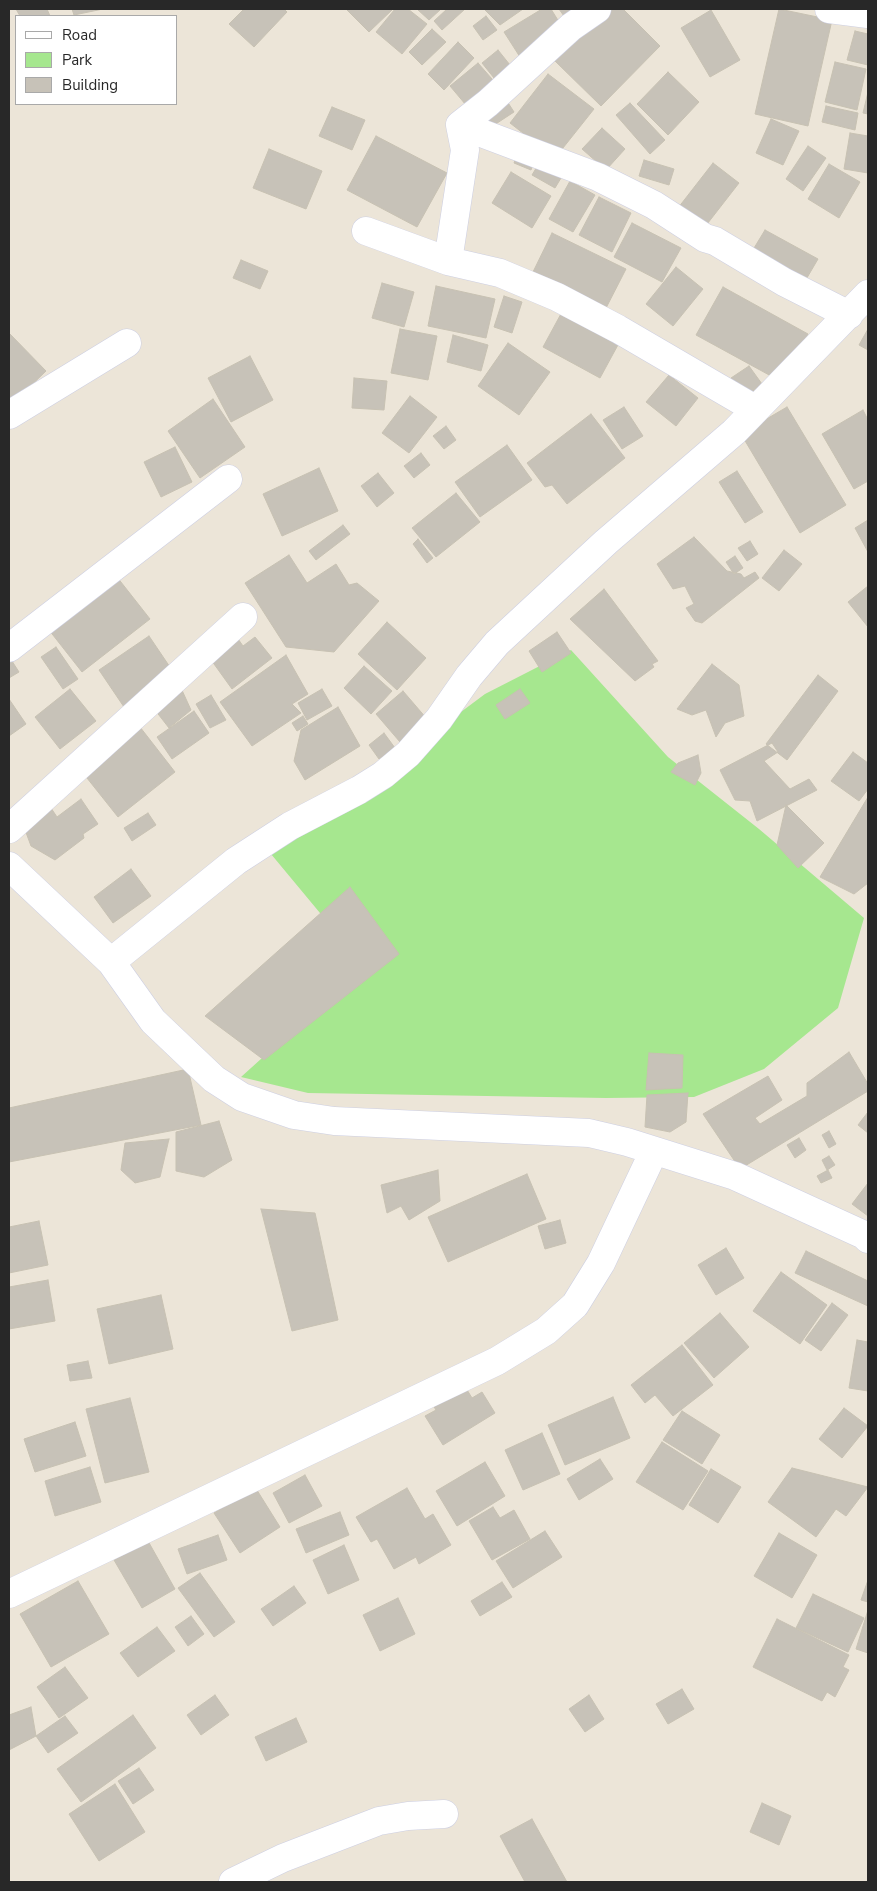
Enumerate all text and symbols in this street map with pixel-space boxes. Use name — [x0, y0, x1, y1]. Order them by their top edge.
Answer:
legend — [15, 15, 178, 105]
text: Road — [62, 25, 97, 45]
text: Park — [62, 50, 92, 70]
text: Building — [62, 75, 118, 95]

